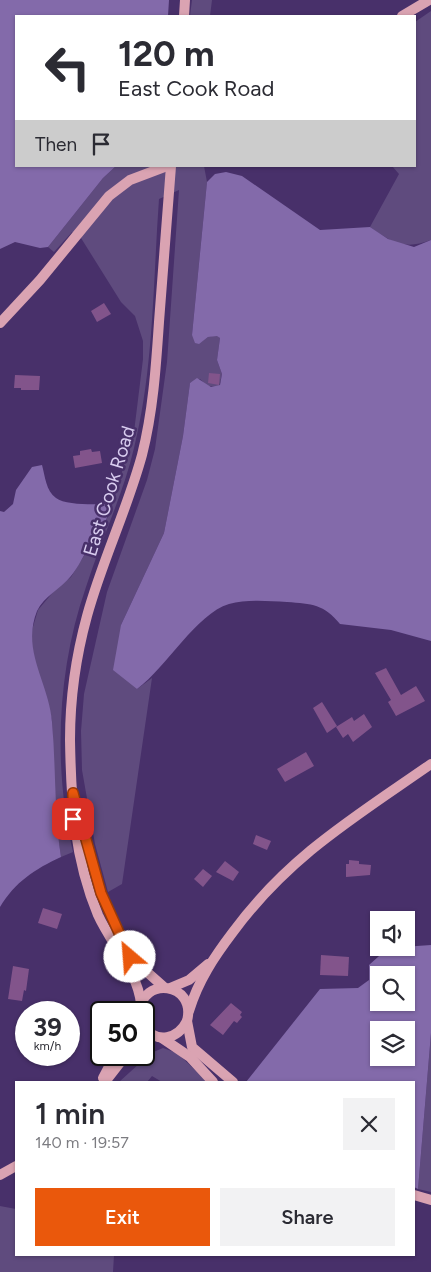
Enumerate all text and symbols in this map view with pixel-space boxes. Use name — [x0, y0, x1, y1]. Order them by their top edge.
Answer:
text: 120 m — [118, 33, 215, 75]
icon: left — [35, 35, 100, 100]
text: East Cook Road — [118, 75, 274, 102]
icon: arrive — [87, 130, 115, 158]
text: Then — [35, 133, 77, 156]
street label: East Cook Road — [78, 423, 140, 559]
pin — [52, 798, 94, 840]
icon: arrive — [59, 805, 87, 833]
map controls — [370, 911, 415, 1066]
button: sound — [370, 911, 415, 956]
position arrow — [103, 930, 155, 982]
button: search — [370, 966, 415, 1011]
speed limit sign: 50 — [90, 1001, 155, 1066]
text: 39 — [33, 1012, 62, 1042]
button: layers — [370, 1021, 415, 1066]
text: km/h — [34, 1039, 61, 1053]
text: 1 min — [35, 1095, 105, 1132]
button: close — [343, 1098, 395, 1150]
text: 140 m · 19:57 — [35, 1133, 129, 1152]
button: Exit — [35, 1188, 210, 1246]
button: Share — [220, 1188, 395, 1246]

